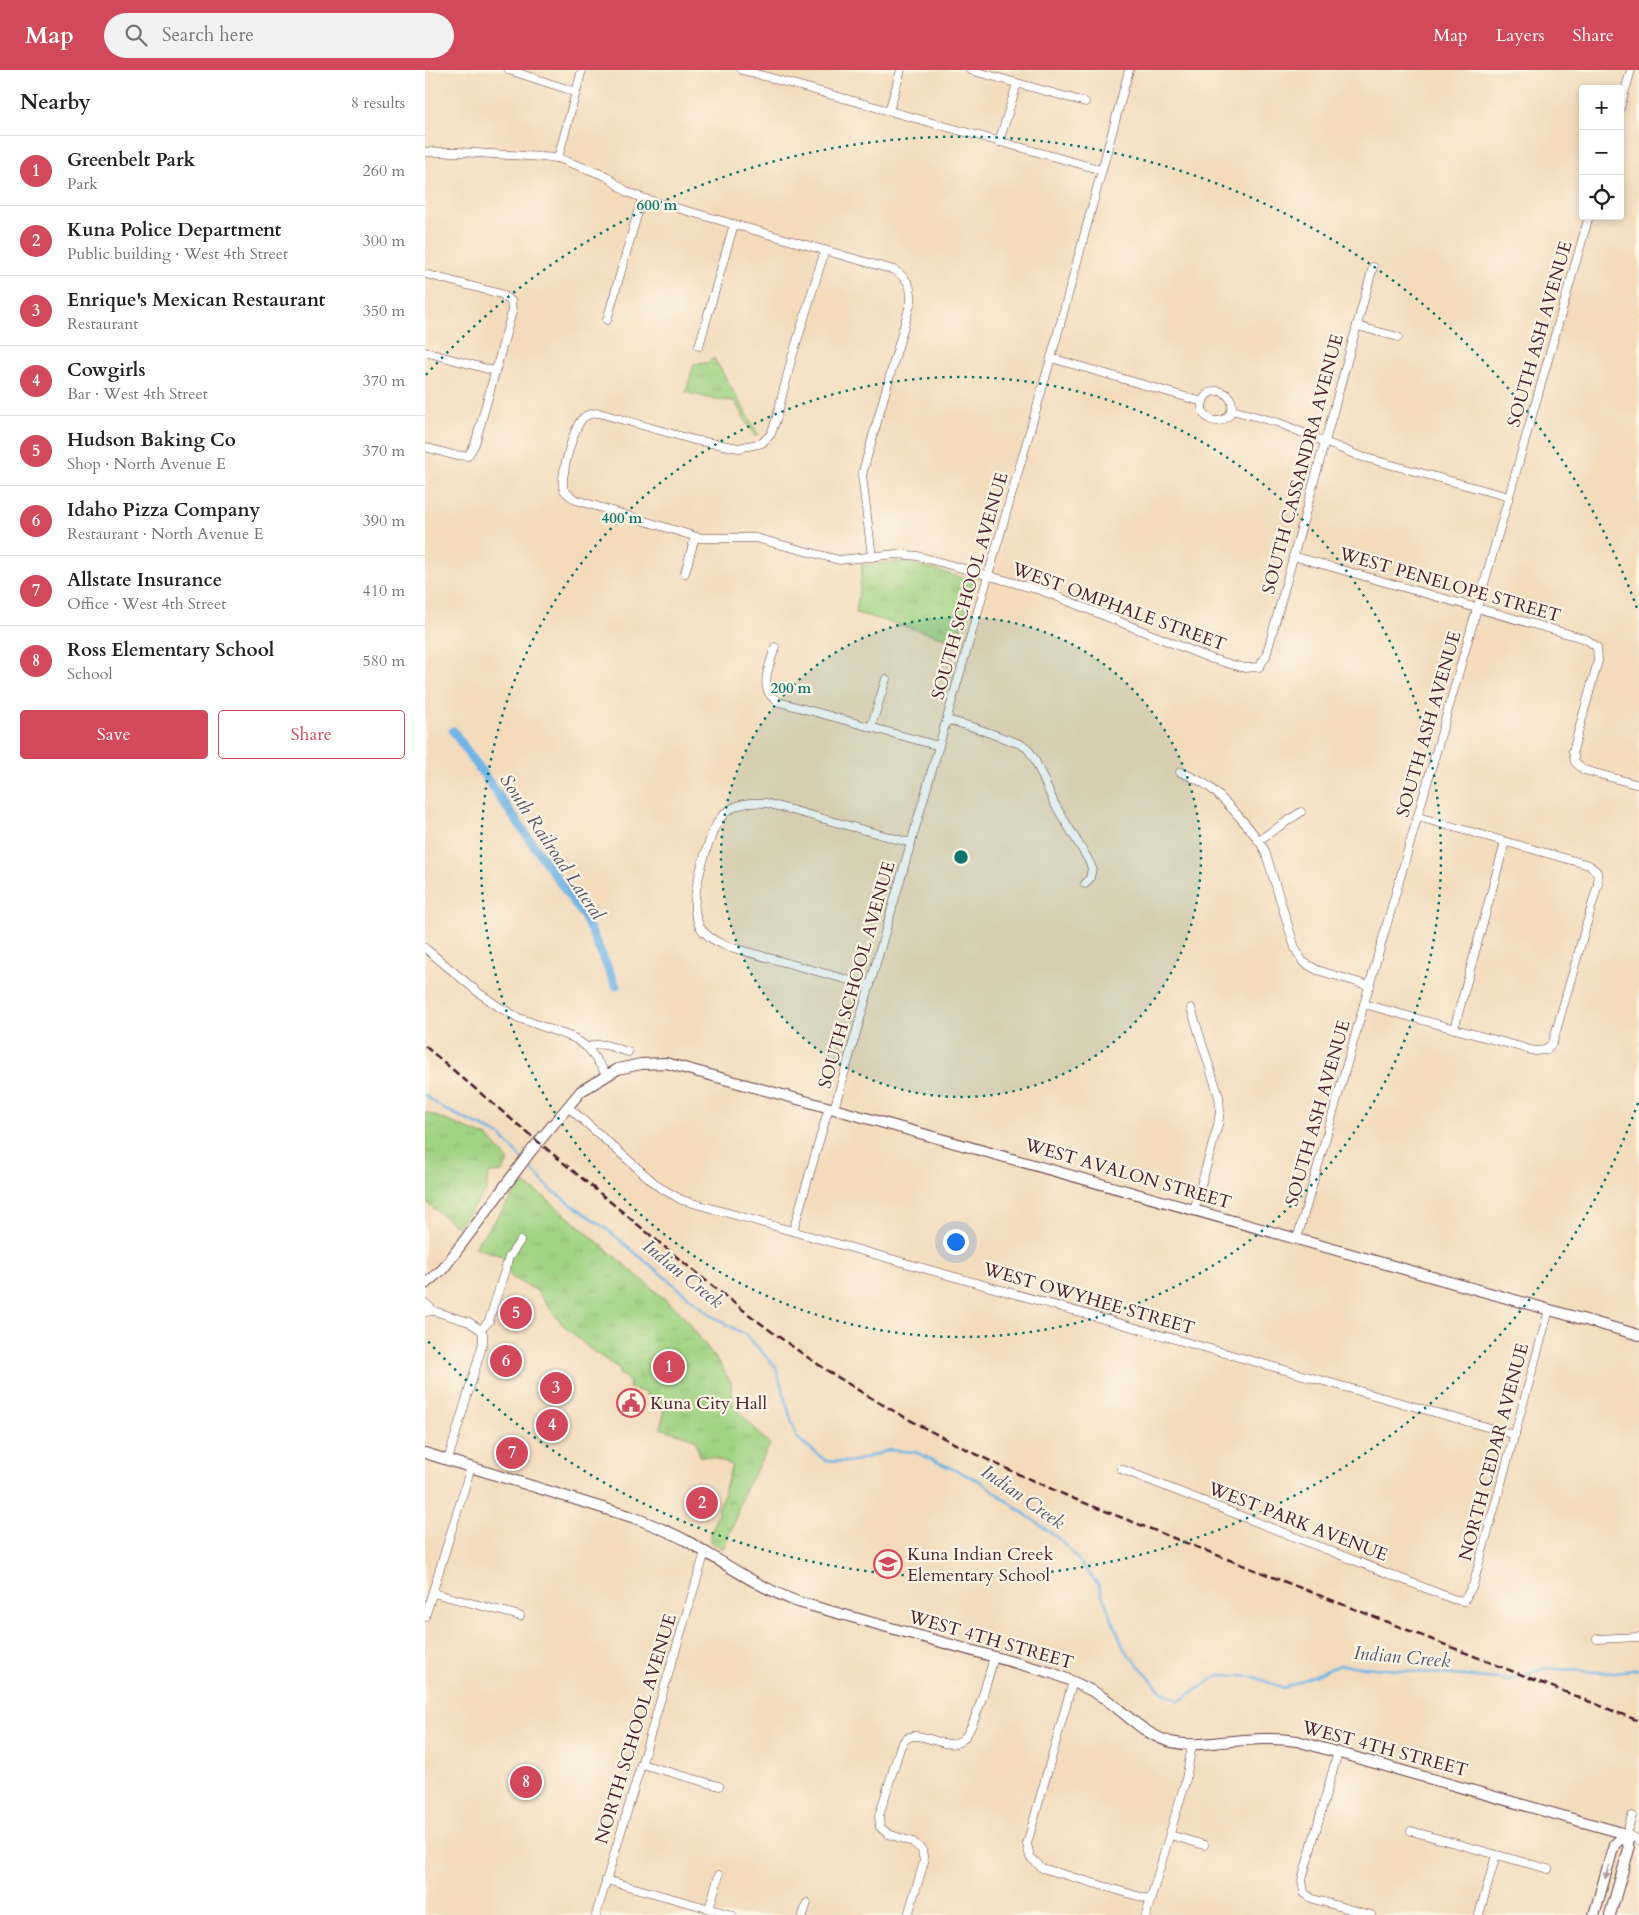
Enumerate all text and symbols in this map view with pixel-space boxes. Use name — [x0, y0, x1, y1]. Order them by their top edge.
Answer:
search box — [104, 13, 454, 58]
text: Map — [25, 19, 74, 52]
icon: search — [122, 21, 150, 49]
text: Search here — [162, 22, 254, 48]
text: Map — [1433, 23, 1468, 48]
text: Layers — [1496, 23, 1545, 48]
text: Share — [1573, 23, 1614, 48]
map controls — [1579, 85, 1624, 220]
button: + — [1579, 85, 1624, 130]
text: Nearby — [20, 88, 91, 117]
text: 8 results — [351, 92, 405, 114]
button: − — [1579, 130, 1624, 175]
text: Greenbelt Park — [67, 147, 195, 173]
text: 1 — [32, 160, 40, 182]
text: 260 m — [363, 160, 405, 182]
text: Park — [67, 173, 98, 195]
button: locate — [1579, 175, 1624, 220]
text: 600 m — [637, 195, 678, 215]
text: Kuna Police Department — [67, 217, 281, 243]
text: 2 — [32, 230, 40, 252]
text: 300 m — [363, 230, 405, 252]
street label: SOUTH ASH AVENUE — [1501, 238, 1579, 430]
text: Public building · West 4th Street — [67, 243, 288, 265]
text: Enrique's Mexican Restaurant — [67, 287, 325, 313]
text: 3 — [32, 300, 40, 322]
text: 350 m — [363, 300, 405, 322]
text: Restaurant — [67, 313, 138, 335]
street label: SOUTH CASSANDRA AVENUE — [1256, 331, 1350, 597]
text: Cowgirls — [67, 357, 145, 383]
text: 4 — [32, 370, 40, 392]
text: 370 m — [363, 370, 405, 392]
text: Bar · West 4th Street — [67, 383, 208, 405]
text: Hudson Baking Co — [67, 427, 236, 453]
text: 5 — [32, 440, 40, 462]
text: 370 m — [363, 440, 405, 462]
text: Shop · North Avenue E — [67, 453, 226, 475]
street label: SOUTH SCHOOL AVENUE — [926, 469, 1014, 703]
text: Idaho Pizza Company — [67, 497, 260, 523]
text: 400 m — [602, 508, 643, 528]
text: 6 — [32, 510, 40, 532]
text: 390 m — [363, 510, 405, 532]
text: Restaurant · North Avenue E — [67, 523, 263, 545]
street label: WEST PENELOPE STREET — [1335, 541, 1564, 629]
street label: WEST OMPHALE STREET — [1008, 556, 1229, 657]
text: Allstate Insurance — [67, 567, 222, 593]
text: 7 — [32, 580, 40, 602]
text: 410 m — [363, 580, 405, 602]
text: Office · West 4th Street — [67, 593, 226, 615]
street label: SOUTH ASH AVENUE — [1390, 628, 1468, 820]
text: Ross Elementary School — [67, 637, 274, 663]
text: 8 — [32, 650, 40, 672]
text: 580 m — [363, 650, 405, 672]
text: School — [67, 663, 112, 685]
text: 200 m — [771, 678, 812, 698]
button: Save — [20, 710, 208, 759]
button: Share — [218, 710, 405, 759]
water label: South Railroad Lateral — [493, 769, 611, 926]
centre of rings — [952, 848, 970, 866]
street label: SOUTH SCHOOL AVENUE — [813, 858, 901, 1092]
street label: SOUTH ASH AVENUE — [1279, 1017, 1357, 1209]
street label: WEST AVALON STREET — [1021, 1132, 1234, 1215]
your location — [943, 1229, 969, 1255]
water label: Indian Creek — [637, 1233, 729, 1315]
street label: WEST OWYHEE STREET — [979, 1257, 1198, 1341]
pin: 5 — [500, 1294, 532, 1332]
street label: NORTH CEDAR AVENUE — [1453, 1340, 1535, 1564]
pin: 6 — [490, 1342, 522, 1380]
pin: 1 — [653, 1348, 685, 1386]
pin: 3 — [540, 1369, 572, 1407]
public building icon: Kuna City Hall — [616, 1388, 646, 1418]
place label: Kuna City Hall — [650, 1391, 767, 1416]
pin: 4 — [536, 1406, 568, 1444]
pin: 7 — [496, 1434, 528, 1472]
water label: Indian Creek — [976, 1459, 1071, 1536]
street label: WEST PARK AVENUE — [1204, 1476, 1391, 1568]
pin: 2 — [686, 1484, 718, 1522]
place label: Kuna Indian Creek Elementary School — [907, 1542, 1054, 1588]
school or university icon: Kuna Indian Creek Elementary School — [873, 1549, 903, 1579]
street label: WEST 4TH STREET — [905, 1604, 1076, 1676]
street label: NORTH SCHOOL AVENUE — [589, 1611, 683, 1847]
water label: Indian Creek — [1353, 1640, 1452, 1674]
street label: WEST 4TH STREET — [1298, 1715, 1471, 1783]
pin: 8 — [510, 1763, 542, 1801]
one-way arrow — [1602, 1865, 1610, 1880]

